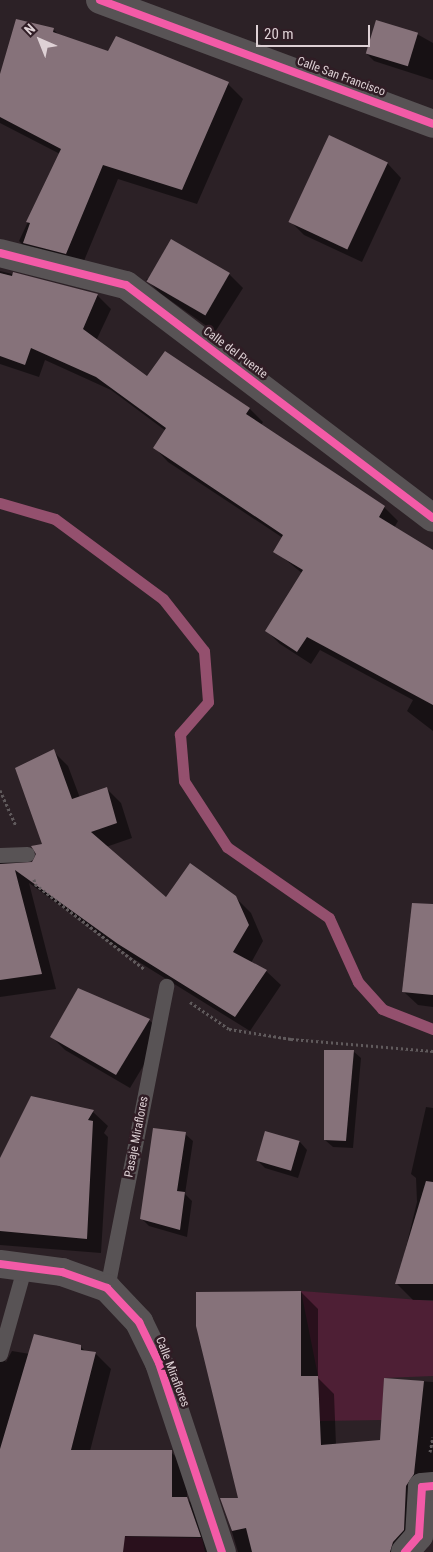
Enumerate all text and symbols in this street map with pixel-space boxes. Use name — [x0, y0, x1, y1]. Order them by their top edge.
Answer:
north arrow — [15, 15, 65, 65]
scale bar — [258, 15, 372, 47]
text: N — [21, 20, 38, 38]
text: 20 m — [264, 25, 294, 43]
street label: Calle San Francisco — [295, 54, 387, 100]
street label: Calle del Puente — [200, 324, 270, 382]
street label: Pasaje Miraflores — [122, 1095, 152, 1179]
street label: Calle Miraflores — [152, 1335, 192, 1409]

